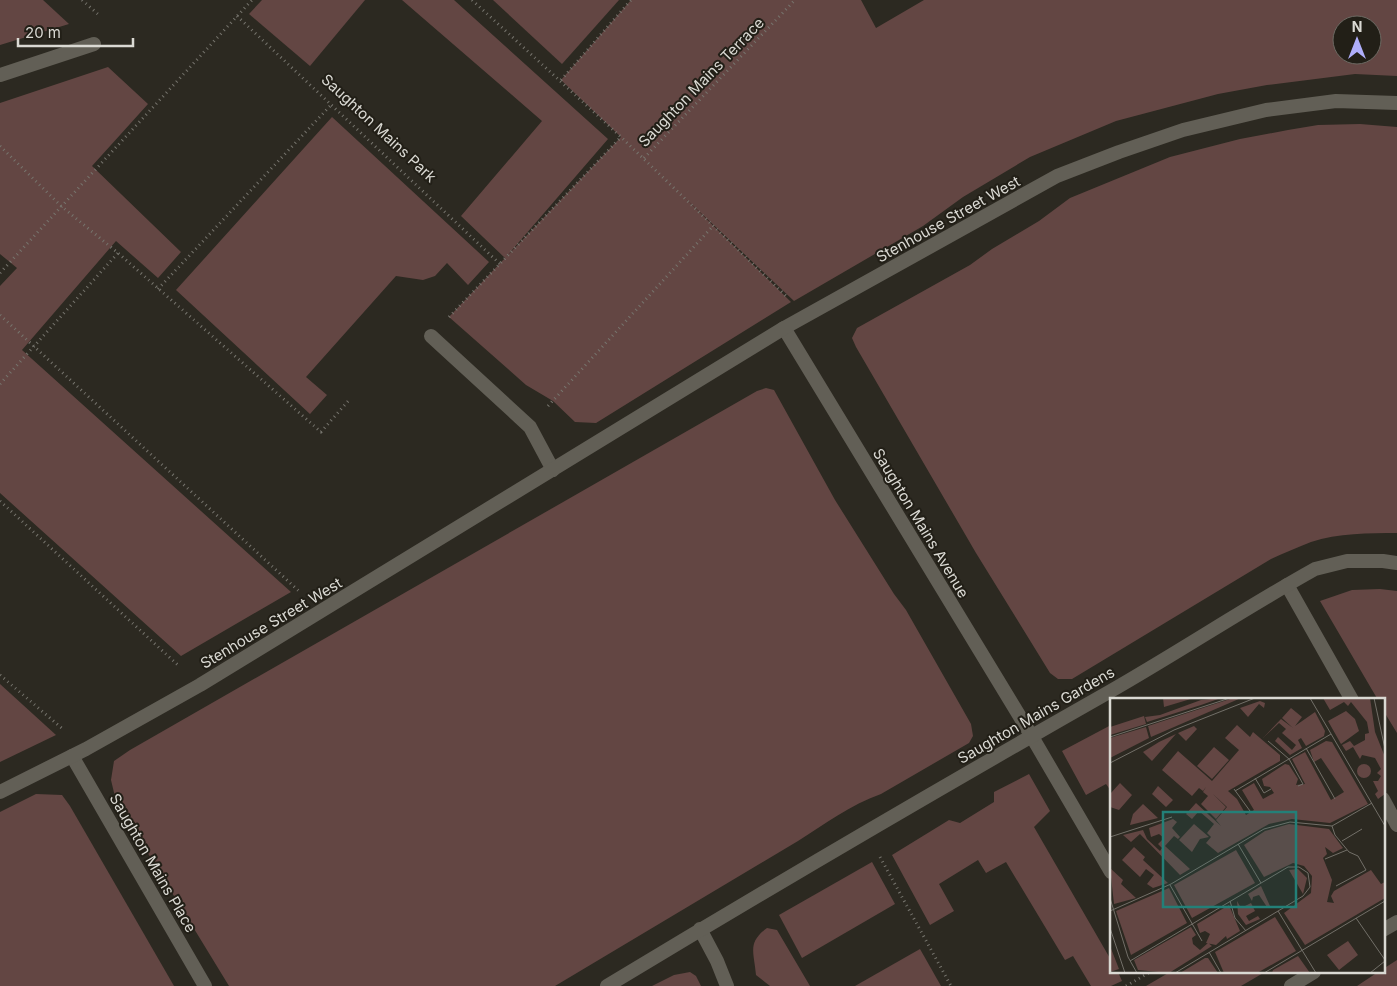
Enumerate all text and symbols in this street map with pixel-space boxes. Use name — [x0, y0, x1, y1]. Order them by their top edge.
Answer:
street label: Saughton Mains Terrace — [634, 13, 768, 151]
scale bar — [18, 15, 132, 47]
north arrow — [1332, 15, 1382, 65]
text: N — [1352, 18, 1362, 35]
text: 20 m — [25, 23, 61, 42]
street label: Saughton Mains Park — [317, 70, 441, 187]
street label: Stenhouse Street West — [873, 171, 1023, 267]
street label: Saughton Mains Avenue — [869, 445, 973, 601]
street label: Stenhouse Street West — [197, 573, 345, 673]
street label: Saughton Mains Gardens — [954, 662, 1118, 768]
inset map — [1110, 698, 1384, 974]
street label: Saughton Mains Place — [105, 790, 201, 936]

